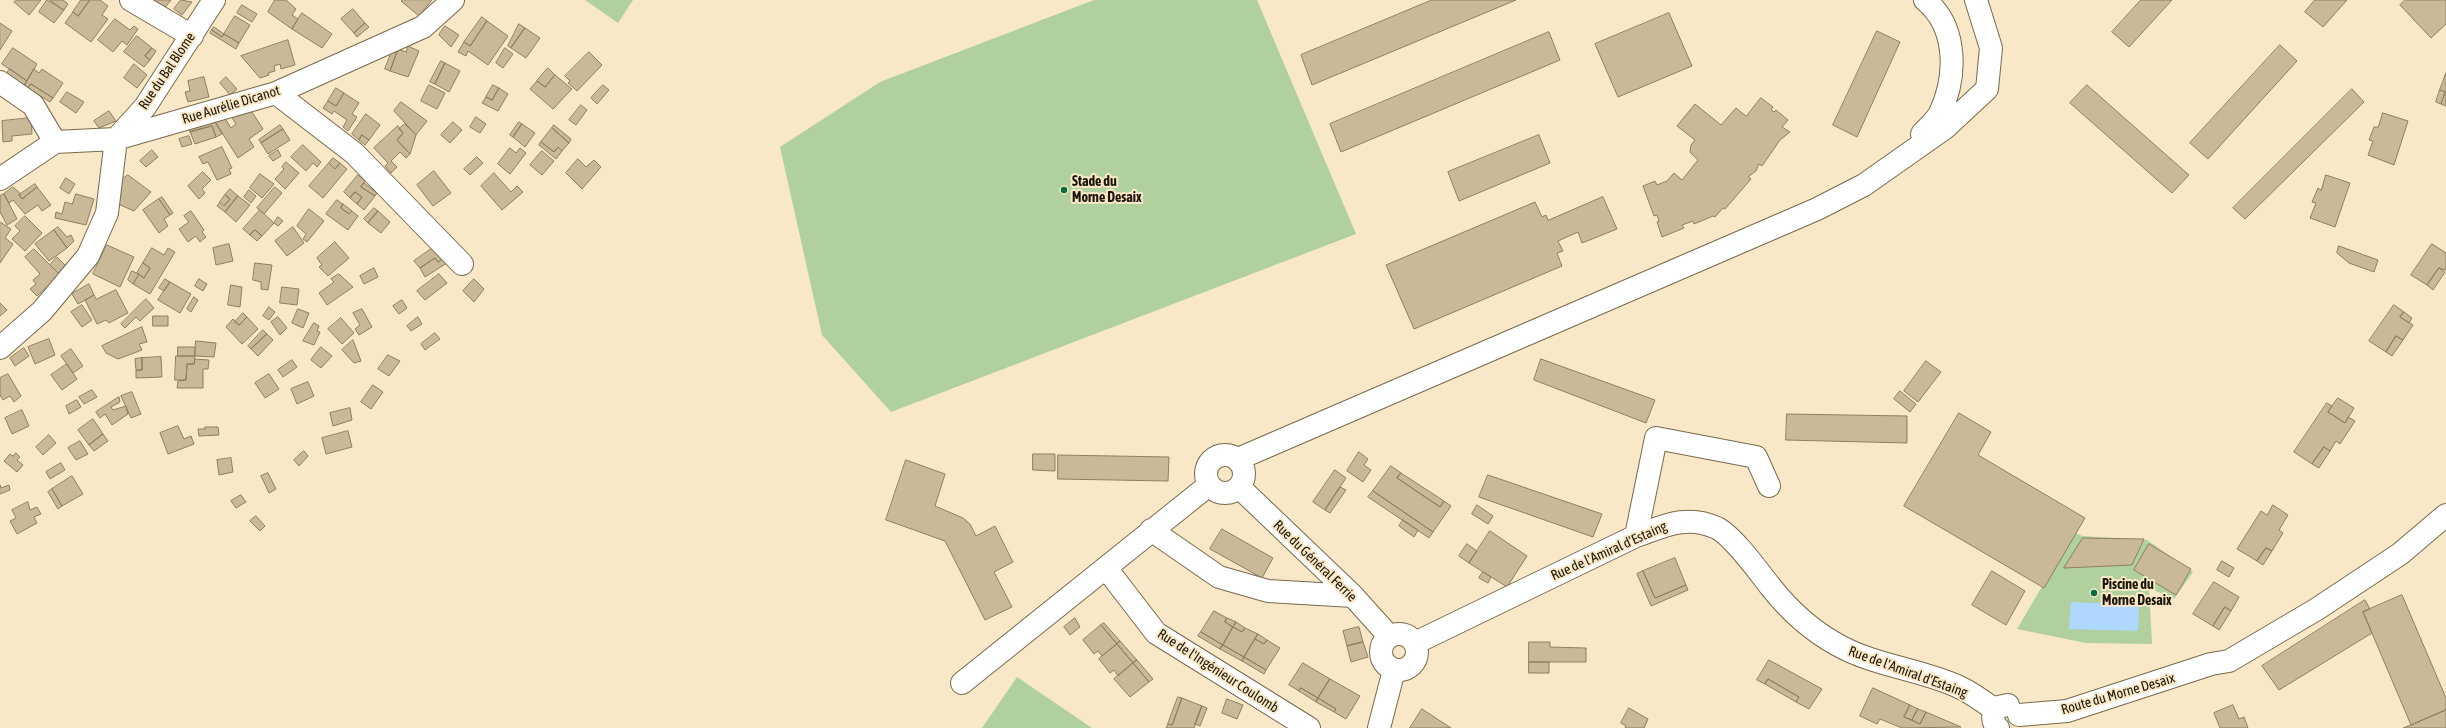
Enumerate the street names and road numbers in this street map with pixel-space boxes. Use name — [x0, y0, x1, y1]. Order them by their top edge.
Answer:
street label: Rue du Bal Blome — [135, 29, 199, 113]
street label: Rue Aurélie Dicanot — [180, 82, 282, 128]
street label: Rue du Général Ferrie — [1270, 517, 1360, 605]
street label: Rue de l'Amiral d'Estaing — [1548, 518, 1670, 584]
street label: Rue de l'Ingénieur Coulomb — [1154, 626, 1282, 716]
street label: Rue de l'Amiral d'Estaing — [1846, 643, 1970, 701]
street label: Route du Morne Desaix — [2059, 670, 2177, 718]

